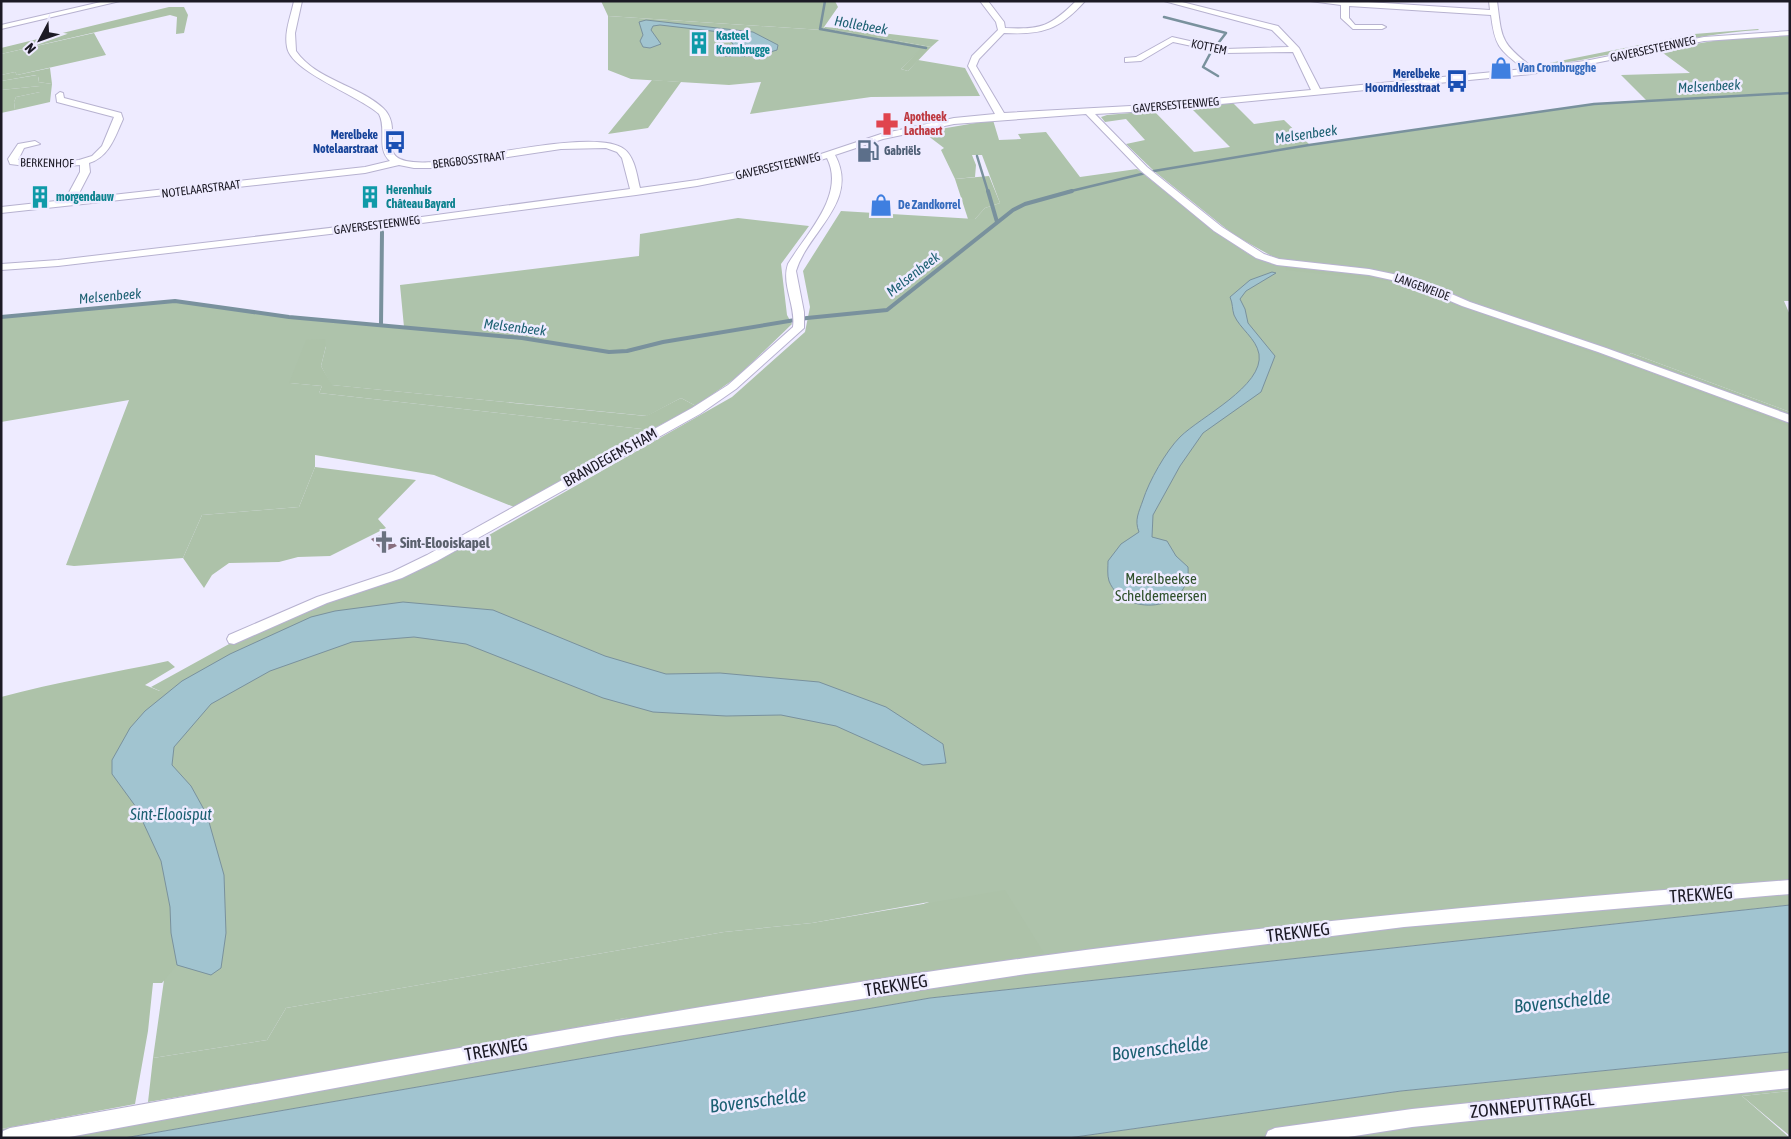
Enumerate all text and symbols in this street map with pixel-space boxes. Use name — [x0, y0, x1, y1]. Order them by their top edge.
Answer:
water label: Hollebeek — [833, 12, 890, 38]
north arrow — [15, 15, 65, 65]
place label: Kasteel Krombrugge — [716, 29, 771, 57]
building icon: Kasteel Krombrugge — [686, 30, 712, 56]
street label: GAVERSESTEENWEG — [1609, 33, 1697, 65]
street label: KOTTEM — [1190, 36, 1228, 58]
text: N — [21, 40, 39, 57]
shop icon: Van Crombrugghe — [1488, 55, 1514, 81]
place label: Van Crombrugghe — [1517, 61, 1597, 75]
place label: Merelbeke Hoorndriesstraat — [1365, 67, 1441, 95]
bus stop icon: Merelbeke Hoorndriesstraat — [1444, 68, 1470, 94]
water label: Melsenbeek — [1677, 76, 1742, 96]
street label: GAVERSESTEENWEG — [1132, 94, 1220, 116]
place label: Apotheek Lachaert — [903, 110, 947, 138]
pharmacy icon: Apotheek Lachaert — [874, 111, 900, 137]
water label: Melsenbeek — [1274, 122, 1339, 146]
place label: Merelbeke Notelaarstraat — [313, 128, 379, 156]
bus stop icon: Merelbeke Notelaarstraat — [382, 129, 408, 155]
fuel station icon: Gabriëls — [855, 138, 881, 164]
place label: Gabriëls — [884, 144, 922, 158]
street label: BERGBOSSTRAAT — [432, 148, 507, 171]
street label: GAVERSESTEENWEG — [734, 149, 822, 183]
street label: BERKENHOF — [20, 156, 74, 170]
street label: NOTELAARSTRAAT — [161, 177, 242, 201]
place label: Herenhuis Château Bayard — [386, 183, 456, 211]
building icon: morgendauw — [27, 184, 53, 210]
building icon: Herenhuis Château Bayard — [357, 184, 383, 210]
place label: morgendauw — [56, 190, 115, 204]
shop icon: De Zandkorrel — [868, 192, 894, 218]
place label: De Zandkorrel — [898, 198, 962, 212]
street label: GAVERSESTEENWEG — [333, 213, 421, 237]
water label: Melsenbeek — [883, 248, 943, 300]
street label: LANGEWEIDE — [1392, 271, 1452, 303]
water label: Melsenbeek — [78, 285, 143, 307]
water label: Melsenbeek — [483, 315, 548, 339]
street label: BRANDEGEMS HAM — [560, 424, 660, 490]
church icon: Sint-Elooiskapel — [371, 529, 397, 555]
place label: Sint-Elooiskapel — [400, 534, 491, 551]
park label: Merelbeekse Scheldemeersen — [1115, 570, 1207, 604]
water label: Sint-Elooisput — [129, 805, 212, 824]
street label: TREKWEG — [1669, 881, 1733, 907]
street label: TREKWEG — [1265, 918, 1331, 946]
street label: TREKWEG — [863, 970, 929, 1000]
water label: Bovenschelde — [1513, 985, 1611, 1017]
water label: Bovenschelde — [1110, 1031, 1210, 1065]
street label: TREKWEG — [463, 1033, 529, 1065]
water label: Bovenschelde — [708, 1083, 808, 1117]
street label: ZONNEPUTTRAGEL — [1469, 1088, 1595, 1122]

